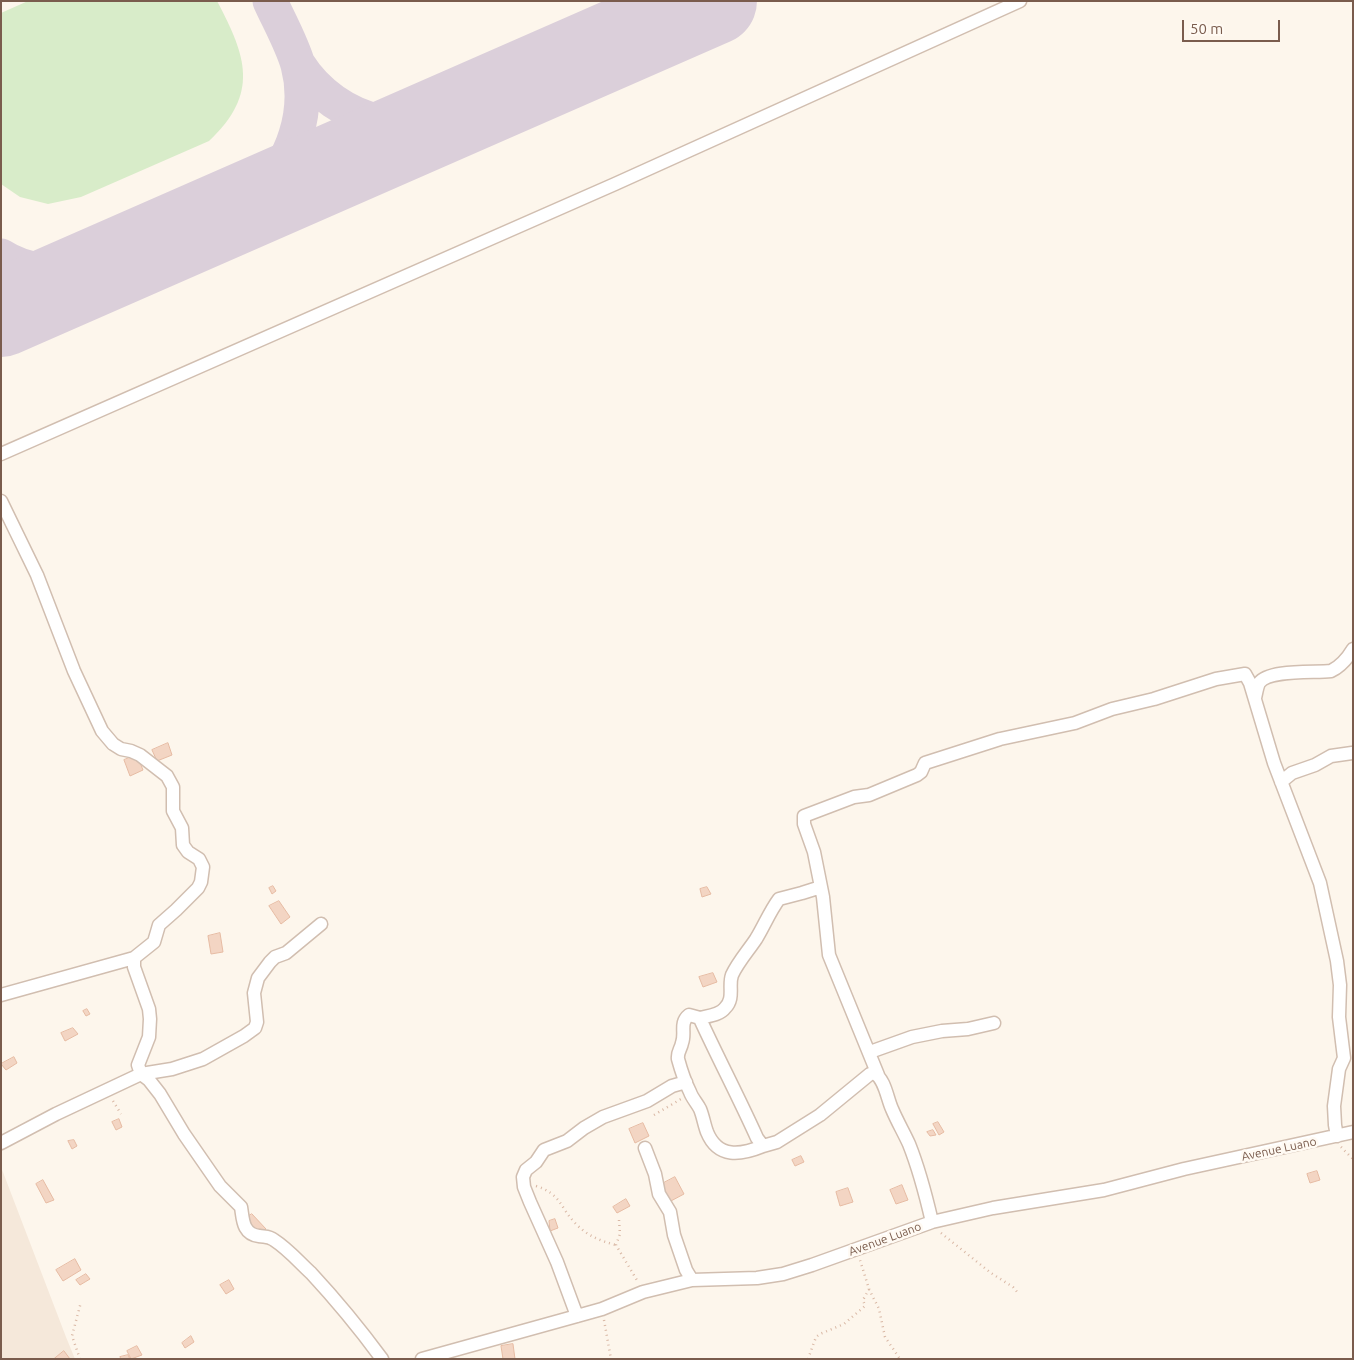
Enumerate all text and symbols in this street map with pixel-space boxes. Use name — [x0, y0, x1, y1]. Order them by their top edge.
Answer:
scale bar — [1184, 10, 1282, 42]
text: 50 m — [1190, 20, 1223, 37]
street label: Avenue Luano — [1240, 1134, 1318, 1164]
street label: Avenue Luano — [847, 1219, 923, 1259]

